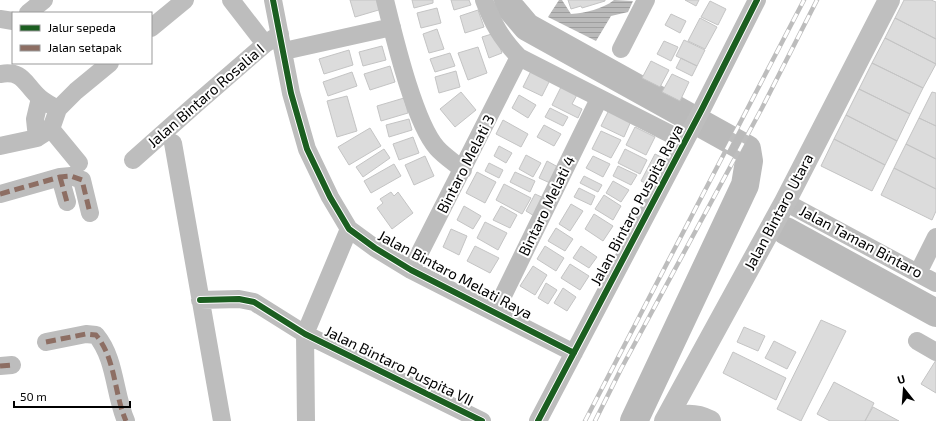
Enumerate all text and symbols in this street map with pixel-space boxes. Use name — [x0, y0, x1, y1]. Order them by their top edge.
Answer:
legend — [12, 12, 152, 64]
text: Jalur sepeda — [48, 20, 116, 34]
text: Jalan setapak — [48, 40, 122, 54]
street label: Jalan Bintaro Rosalia I — [143, 40, 267, 151]
street label: Bintaro Melati 3 — [432, 111, 498, 216]
street label: Jalan Bintaro Puspita Raya — [586, 121, 686, 288]
street label: Jalan Bintaro Utara — [740, 150, 816, 273]
street label: Bintaro Melati 4 — [514, 153, 578, 259]
street label: Jalan Taman Bintaro — [797, 201, 926, 281]
street label: Jalan Bintaro Melati Raya — [375, 226, 536, 322]
street label: Jalan Bintaro Puspita VII — [322, 321, 477, 409]
north arrow — [884, 369, 924, 409]
text: U — [895, 372, 906, 386]
scale bar — [14, 383, 130, 409]
text: 50 m — [20, 389, 47, 403]

